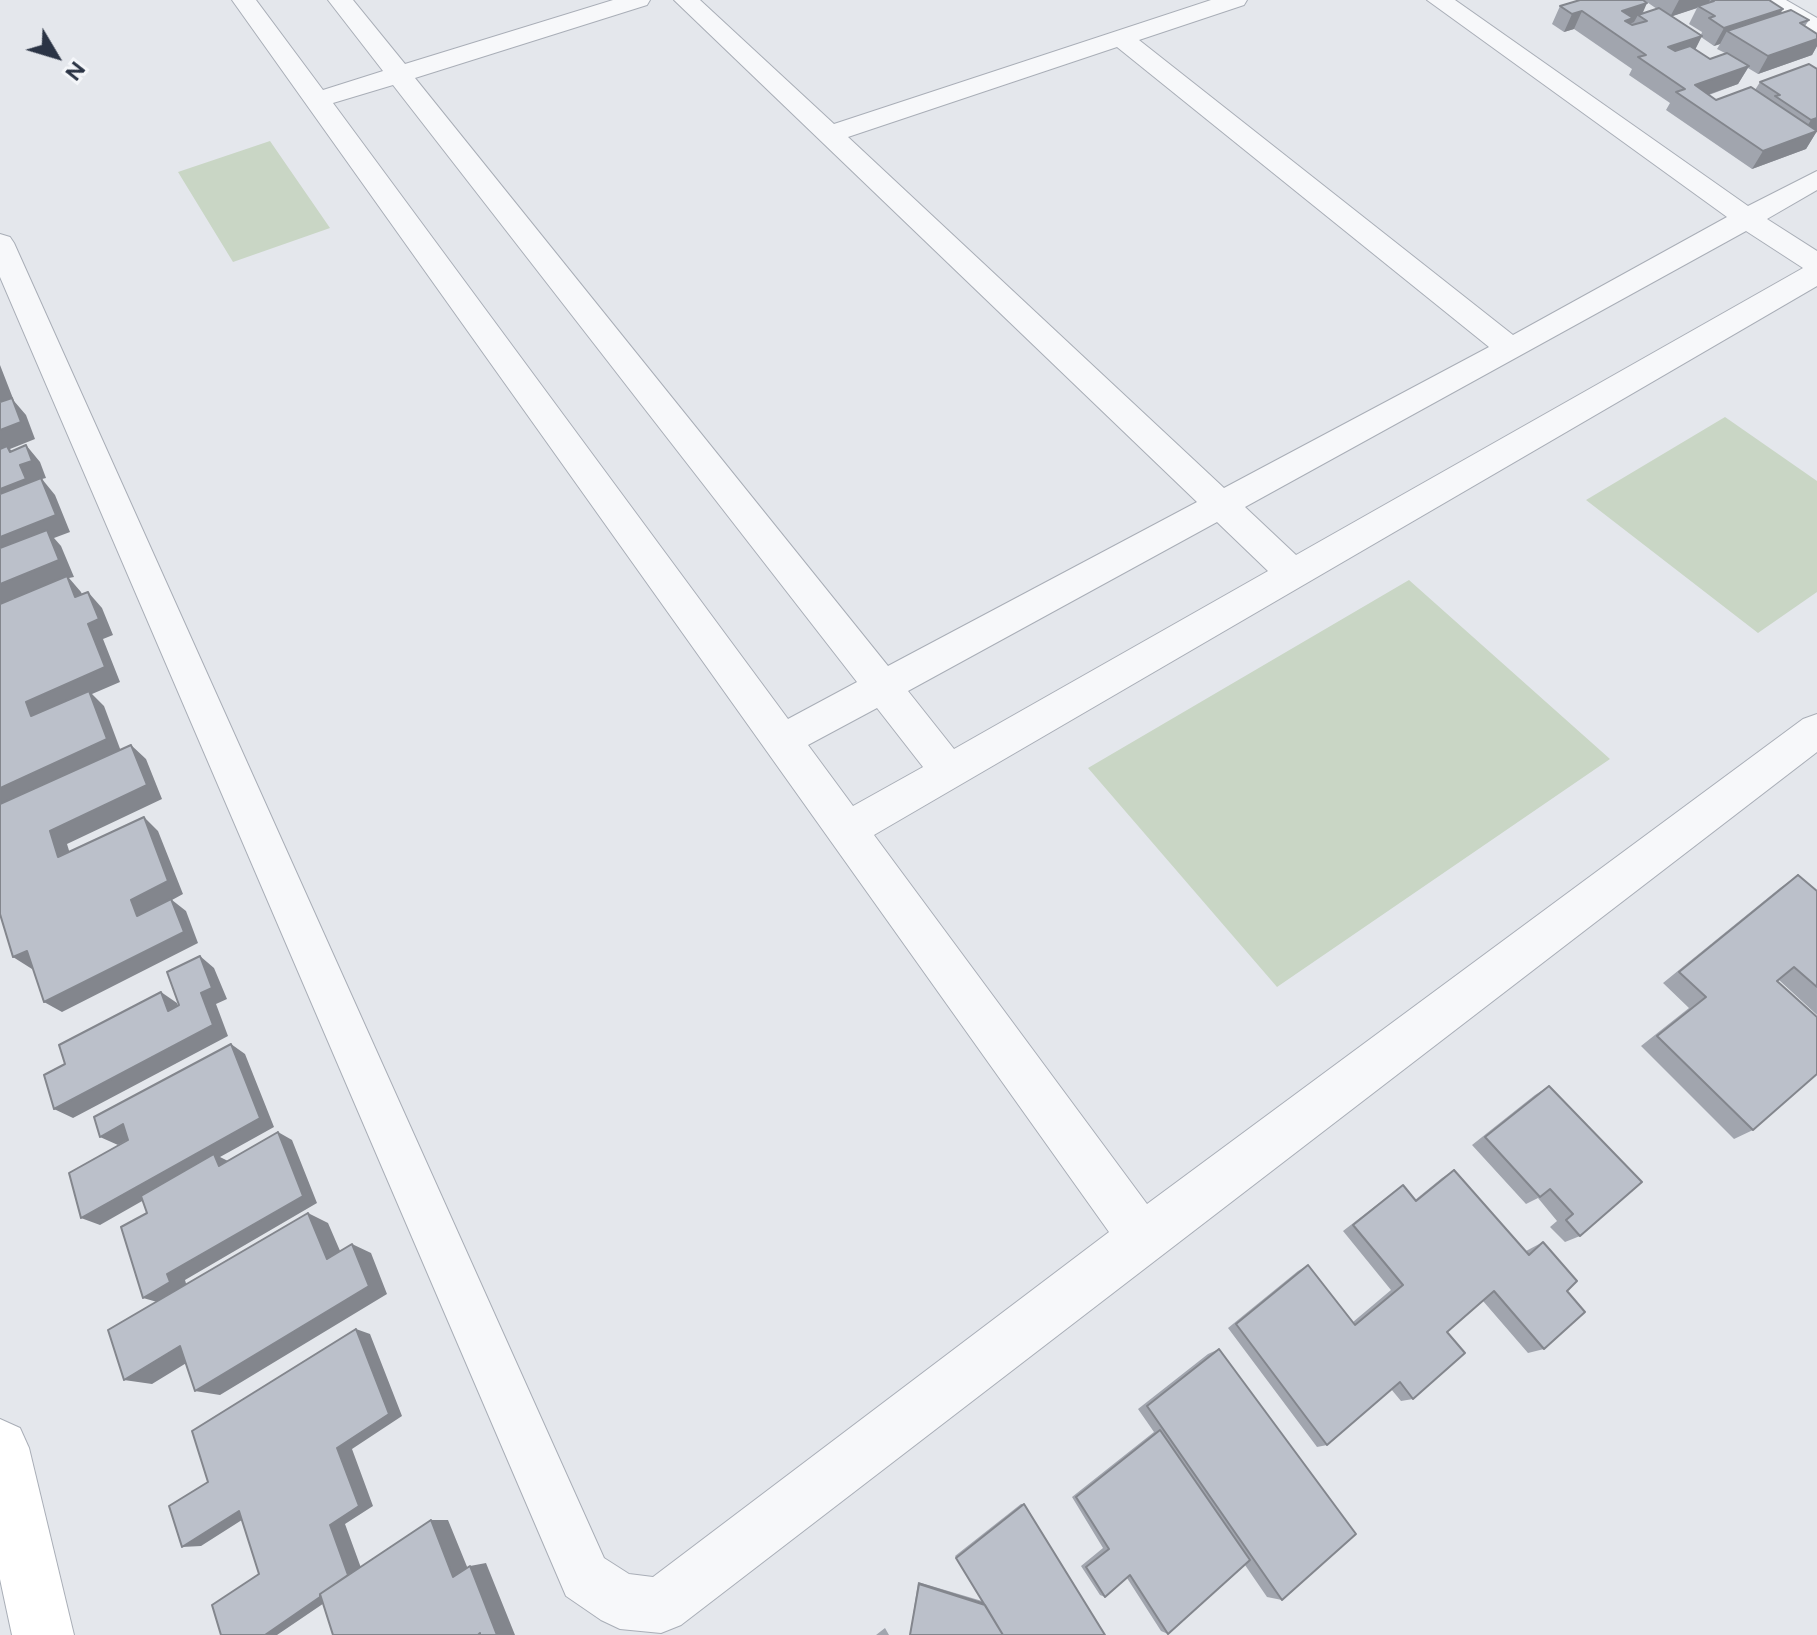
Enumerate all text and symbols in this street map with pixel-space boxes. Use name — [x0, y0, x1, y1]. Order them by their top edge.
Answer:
north arrow — [16, 16, 96, 96]
text: N — [59, 56, 91, 86]

